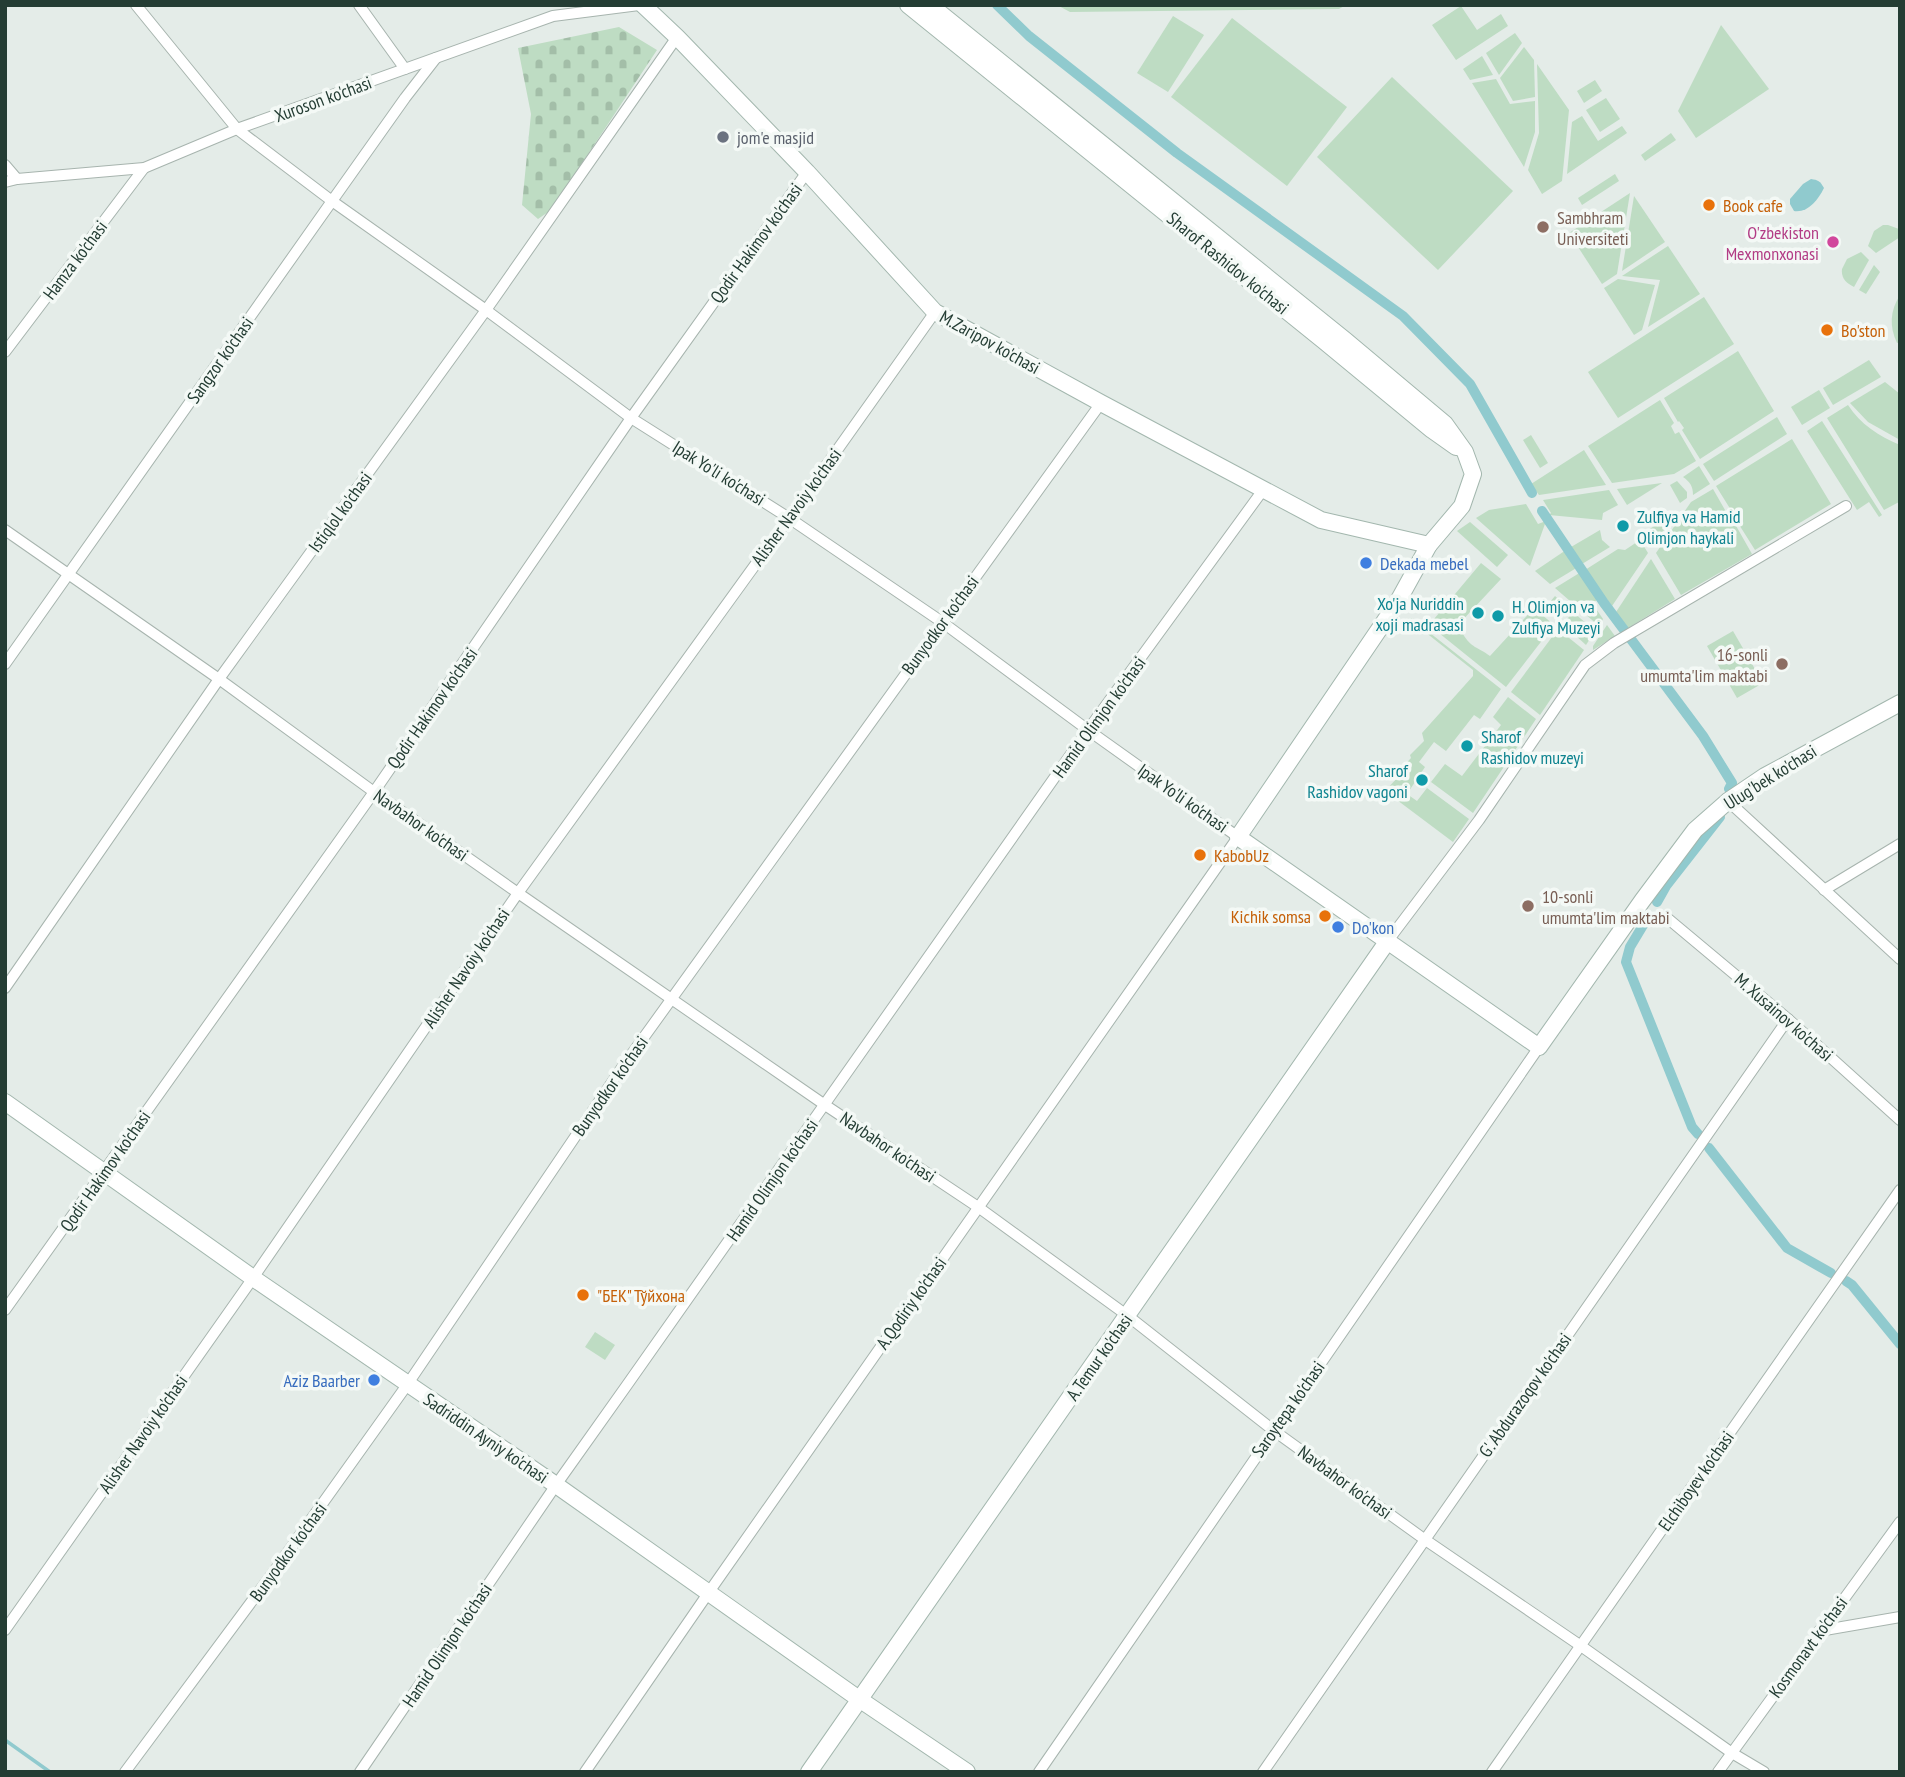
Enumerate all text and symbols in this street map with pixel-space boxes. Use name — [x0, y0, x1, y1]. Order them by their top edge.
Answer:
street label: Xuroson ko'chasi — [271, 71, 375, 127]
place label: jom'e masjid — [737, 126, 814, 149]
marker: jom'e masjid — [715, 129, 731, 145]
street label: Qodir Hakimov ko'chasi — [705, 179, 807, 307]
place label: Book cafe — [1723, 194, 1783, 217]
marker: Book cafe — [1701, 197, 1717, 213]
place label: Sambhram Universiteti — [1557, 206, 1629, 250]
street label: Sharof Rashidov ko'chasi — [1162, 207, 1294, 319]
street label: Hamza ko'chasi — [38, 216, 112, 304]
marker: Sambhram Universiteti — [1535, 219, 1551, 235]
place label: O'zbekiston Mexmonxonasi — [1726, 221, 1819, 265]
marker: O'zbekiston Mexmonxonasi — [1825, 234, 1841, 250]
street label: M.Zaripov ko'chasi — [936, 305, 1044, 379]
street label: Sangzor ko'chasi — [182, 312, 258, 408]
place label: Bo'ston — [1841, 319, 1885, 342]
marker: Bo'ston — [1819, 322, 1835, 338]
street label: Ipak Yo'li ko'chasi — [668, 435, 770, 511]
street label: Alisher Navoiy ko'chasi — [746, 444, 846, 570]
street label: Istiqlol ko'chasi — [303, 467, 377, 557]
place label: Zulfiya va Hamid Olimjon haykali — [1637, 505, 1740, 549]
marker: Zulfiya va Hamid Olimjon haykali — [1615, 518, 1631, 534]
place label: Dekada mebel — [1380, 552, 1469, 575]
marker: Dekada mebel — [1358, 555, 1374, 571]
street label: Bunyodkor ko'chasi — [896, 571, 984, 679]
place label: Xo'ja Nuriddin xoji madrasasi — [1375, 592, 1464, 636]
place label: H. Olimjon va Zulfiya Muzeyi — [1512, 595, 1601, 639]
marker: Xo'ja Nuriddin xoji madrasasi — [1470, 605, 1486, 621]
marker: H. Olimjon va Zulfiya Muzeyi — [1490, 608, 1506, 624]
street label: Qodir Hakimov ko'chasi — [382, 643, 482, 773]
place label: 16-sonli umumta'lim maktabi — [1640, 643, 1768, 687]
street label: Hamid Olimjon ko'chasi — [1047, 652, 1151, 782]
marker: 16-sonli umumta'lim maktabi — [1774, 656, 1790, 672]
place label: Sharof Rashidov muzeyi — [1481, 725, 1584, 769]
marker: Sharof Rashidov muzeyi — [1459, 738, 1475, 754]
street label: Ulug'bek ko'chasi — [1719, 739, 1821, 815]
street label: Ipak Yo'li ko'chasi — [1133, 758, 1233, 838]
place label: Sharof Rashidov vagoni — [1307, 759, 1409, 803]
marker: Sharof Rashidov vagoni — [1414, 772, 1430, 788]
street label: Navbahor ko'chasi — [369, 784, 473, 866]
place label: KabobUz — [1214, 844, 1269, 867]
marker: KabobUz — [1192, 847, 1208, 863]
place label: 10-sonli umumta'lim maktabi — [1542, 885, 1670, 929]
marker: 10-sonli umumta'lim maktabi — [1520, 898, 1536, 914]
street label: Alisher Navoiy ko'chasi — [417, 904, 515, 1032]
place label: Kichik somsa — [1231, 905, 1311, 928]
marker: Kichik somsa — [1317, 908, 1333, 924]
place label: Do'kon — [1352, 916, 1394, 939]
marker: Do'kon — [1330, 919, 1346, 935]
street label: M. Xusainov ko'chasi — [1730, 968, 1838, 1066]
street label: Bunyodkor ko'chasi — [567, 1032, 653, 1140]
street label: Qodir Hakimov ko'chasi — [55, 1106, 155, 1236]
street label: Navbahor ko'chasi — [836, 1107, 940, 1187]
street label: Hamid Olimjon ko'chasi — [721, 1114, 823, 1246]
street label: A.Qodiriy ko'chasi — [871, 1252, 951, 1354]
place label: "БЕК" Тўйхона — [597, 1284, 685, 1307]
marker: "БЕК" Тўйхона — [575, 1287, 591, 1303]
street label: A.Temur ko'chasi — [1061, 1309, 1137, 1405]
street label: G'. Abdurazoqov ko'chasi — [1474, 1328, 1576, 1462]
street label: Saroytepa ko'chasi — [1246, 1356, 1330, 1462]
place label: Aziz Baarber — [284, 1369, 360, 1392]
street label: Alisher Navoiy ko'chasi — [94, 1370, 192, 1498]
marker: Aziz Baarber — [366, 1372, 382, 1388]
street label: Sadriddin Ayniy ko'chasi — [419, 1388, 553, 1488]
street label: Elchiboyev ko'chasi — [1653, 1427, 1739, 1535]
street label: Navbahor ko'chasi — [1294, 1440, 1396, 1524]
street label: Bunyodkor ko'chasi — [244, 1498, 332, 1606]
street label: Hamid Olimjon ko'chasi — [397, 1579, 497, 1711]
street label: Kosmonavt ko'chasi — [1764, 1592, 1852, 1702]

